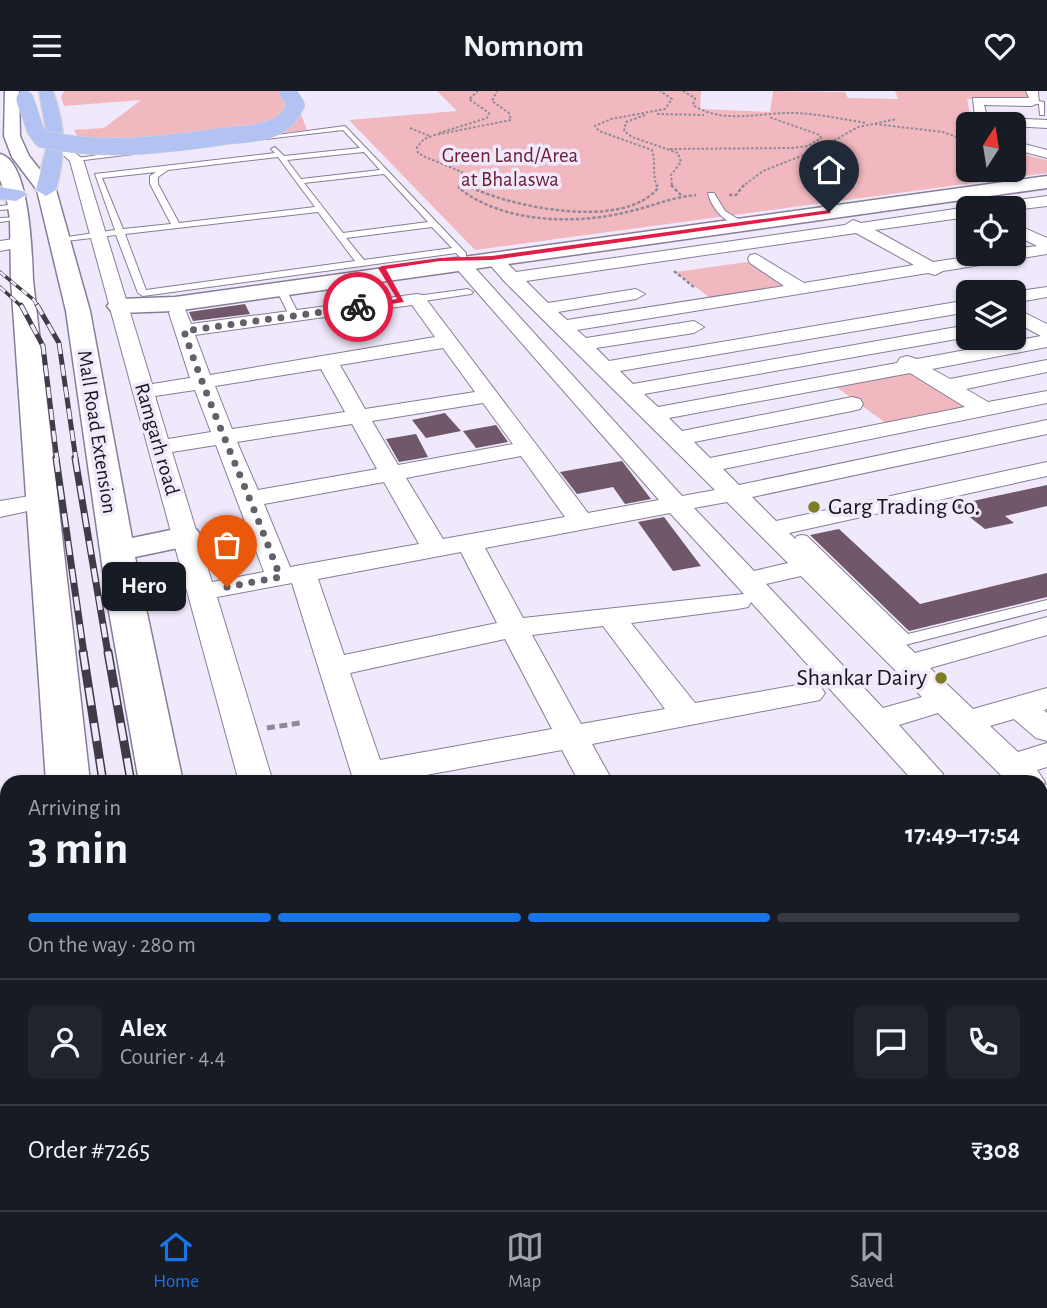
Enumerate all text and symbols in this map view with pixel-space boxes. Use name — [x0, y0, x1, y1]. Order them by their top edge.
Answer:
icon: menu — [28, 27, 66, 65]
icon: heart — [981, 27, 1019, 65]
text: Nomnom — [463, 30, 584, 62]
north arrow — [956, 112, 1026, 182]
map controls — [956, 112, 1026, 350]
pin — [799, 140, 859, 212]
park label: Green Land/Area at Bhalaswa — [442, 145, 579, 190]
icon: home — [810, 151, 848, 189]
button: locate — [956, 196, 1026, 266]
courier — [323, 272, 393, 342]
button: layers — [956, 280, 1026, 350]
icon: bike — [339, 288, 377, 326]
street label: Mall Road Extension — [74, 349, 120, 515]
street label: Ramgarh road — [131, 380, 183, 498]
place label: Garg Trading Co. — [828, 495, 980, 519]
marker: Garg Trading Co. — [806, 499, 822, 515]
pin — [197, 515, 257, 587]
icon: bag — [208, 526, 246, 564]
callout: Hero — [101, 563, 185, 611]
text: Hero — [121, 575, 167, 598]
place label: Shankar Dairy — [796, 666, 927, 690]
marker: Shankar Dairy — [933, 670, 949, 686]
text: Arriving in — [28, 797, 121, 820]
text: 17:49–17:54 — [905, 821, 1020, 847]
text: 3 min — [28, 826, 128, 872]
text: On the way · 280 m — [28, 934, 196, 957]
button: person — [28, 1005, 102, 1079]
button: chat — [854, 1005, 928, 1079]
button: phone — [946, 1005, 1020, 1079]
text: Alex — [120, 1015, 167, 1041]
text: Courier · 4.4 — [120, 1046, 226, 1069]
text: Order #7265 — [28, 1137, 150, 1163]
text: ₹308 — [972, 1137, 1020, 1163]
tab: Home — [153, 1228, 199, 1293]
tab: Map — [506, 1228, 544, 1293]
tab: Saved — [850, 1228, 894, 1293]

